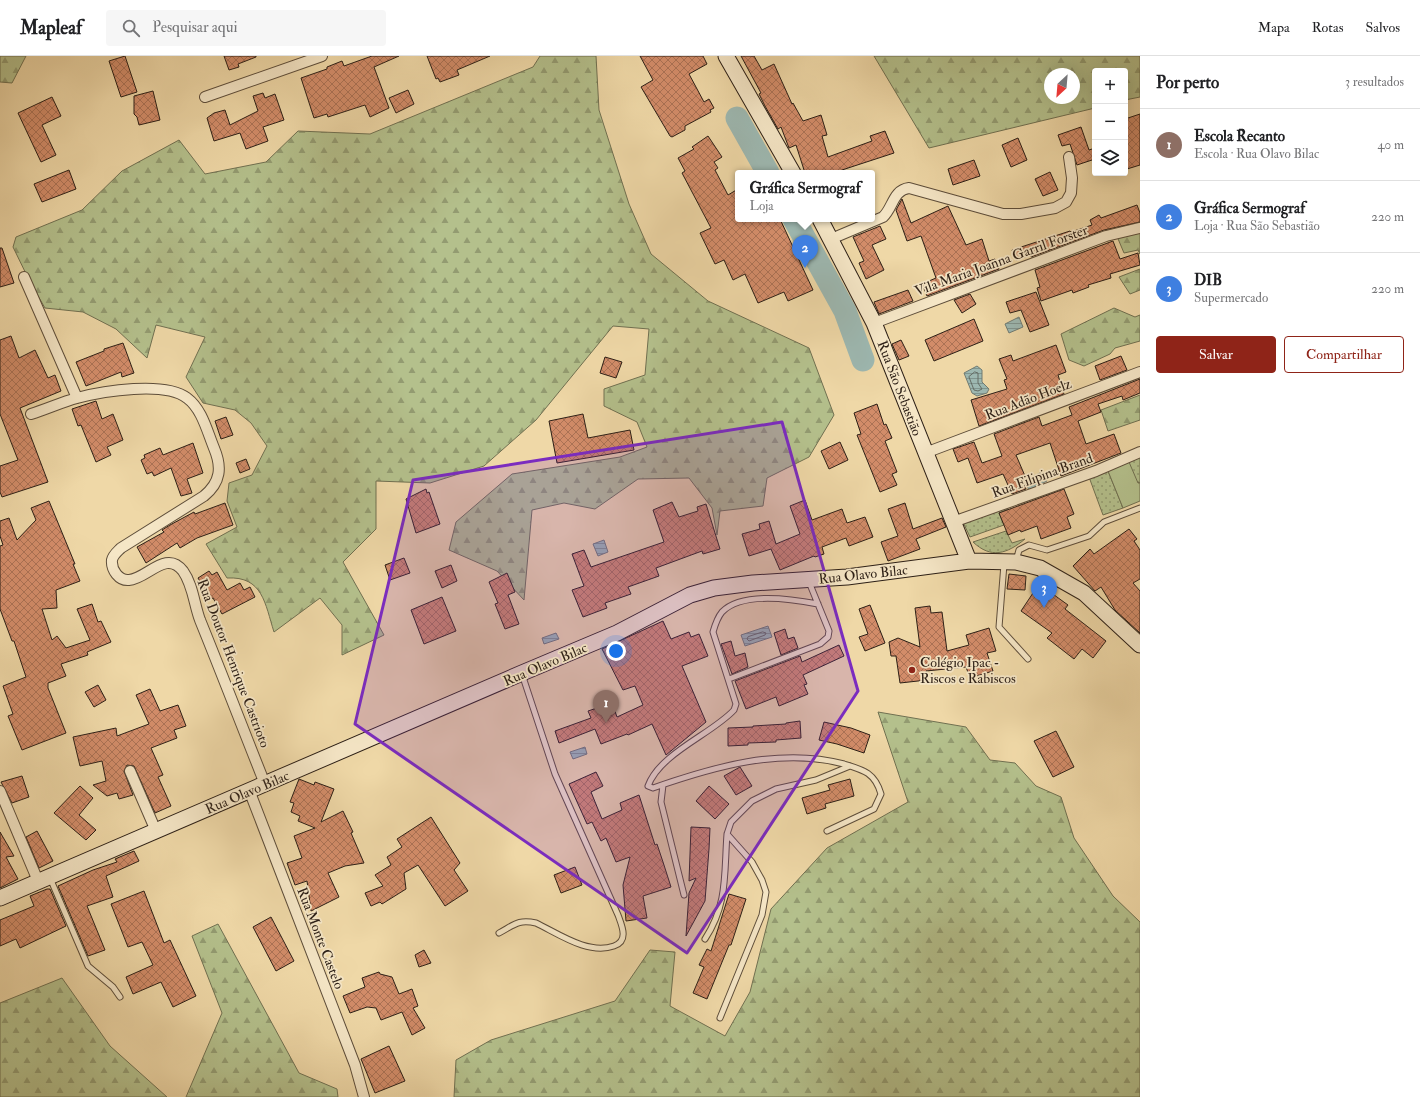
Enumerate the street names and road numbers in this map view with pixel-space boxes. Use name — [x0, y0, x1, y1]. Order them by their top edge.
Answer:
street label: Vila Maria Joanna Garril Forster — [912, 221, 1091, 300]
street label: Rua São Sebastião — [874, 338, 926, 439]
street label: Rua Adão Hoelz — [983, 375, 1074, 424]
street label: Rua Filipina Brand — [989, 449, 1095, 503]
street label: Rua Olavo Bilac — [818, 561, 909, 588]
street label: Rua Doutor Henrique Castrioto — [193, 576, 274, 750]
street label: Rua Olavo Bilac — [501, 639, 590, 690]
street label: Rua Olavo Bilac — [203, 767, 292, 818]
street label: Rua Monte Castelo — [293, 885, 348, 992]

